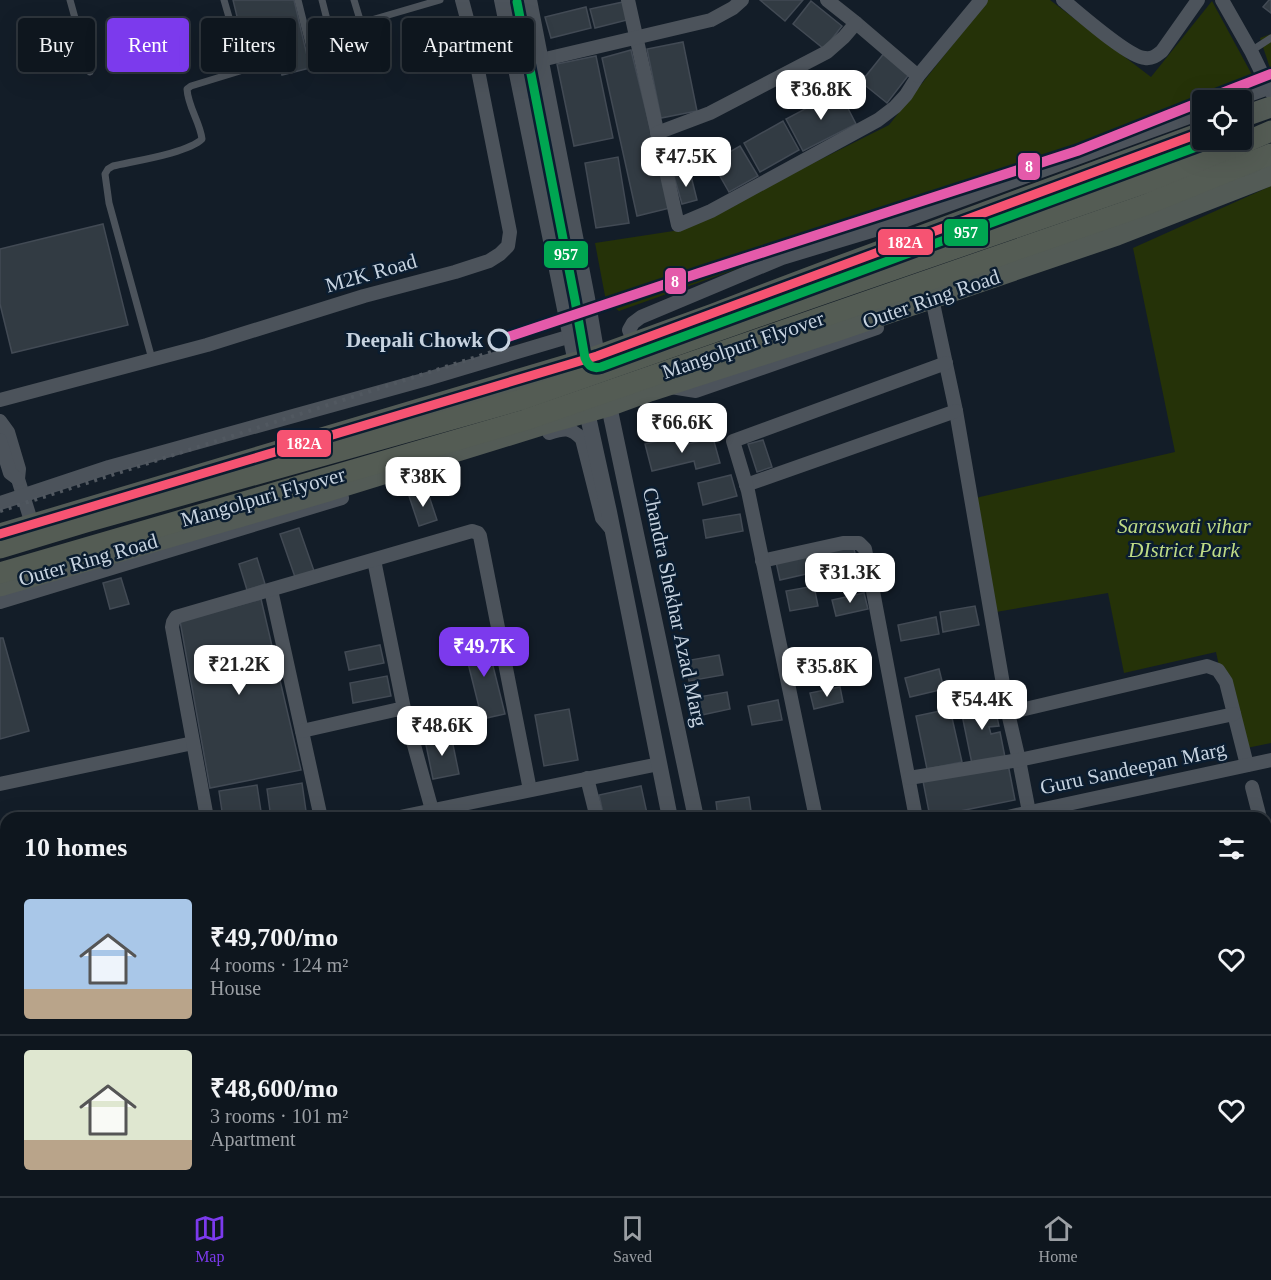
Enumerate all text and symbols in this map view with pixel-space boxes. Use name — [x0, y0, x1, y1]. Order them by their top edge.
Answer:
chip: Buy — [18, 18, 95, 72]
chip: Rent — [107, 18, 189, 72]
chip: Filters — [201, 18, 296, 72]
chip: New — [308, 18, 390, 72]
chip: Apartment — [402, 18, 534, 72]
pin: ₹36.8K — [772, 70, 870, 121]
text: ₹36.8K — [790, 78, 852, 100]
map controls — [1192, 90, 1252, 150]
button: locate — [1192, 90, 1252, 150]
pin: ₹47.5K — [637, 137, 735, 188]
text: ₹47.5K — [655, 145, 717, 167]
line badge: 8 — [1017, 152, 1041, 181]
text: 8 — [1025, 158, 1033, 175]
line badge: 957 — [943, 218, 989, 247]
text: 957 — [954, 224, 978, 241]
line badge: 182A — [877, 228, 934, 256]
text: 182A — [887, 234, 923, 251]
line badge: 957 — [543, 240, 589, 269]
text: 957 — [554, 246, 578, 263]
street label: M2K Road — [323, 248, 420, 297]
street label: Outer Ring Road — [859, 264, 1003, 334]
line badge: 8 — [664, 267, 687, 295]
text: 8 — [671, 273, 679, 290]
street label: Mangolpuri Flyover — [659, 306, 827, 384]
place label: Deepali Chowk — [346, 328, 483, 352]
marker: Deepali Chowk — [488, 329, 510, 351]
pin: ₹66.6K — [633, 403, 731, 454]
text: ₹66.6K — [651, 411, 713, 433]
line badge: 182A — [276, 429, 332, 458]
text: 182A — [286, 435, 322, 452]
pin: ₹38K — [387, 457, 459, 508]
street label: Mangolpuri Flyover — [178, 462, 348, 532]
text: ₹38K — [400, 465, 447, 487]
street label: Chandra Shekhar Azad Marg — [638, 485, 712, 729]
park label: Saraswati vihar DIstrict Park — [1117, 514, 1252, 562]
street label: Outer Ring Road — [16, 529, 161, 591]
pin: ₹31.3K — [801, 553, 899, 604]
text: ₹31.3K — [819, 561, 881, 583]
pin: ₹49.7K — [435, 627, 533, 678]
text: ₹49.7K — [453, 635, 515, 657]
pin: ₹21.2K — [190, 645, 288, 696]
pin: ₹35.8K — [778, 647, 876, 698]
text: ₹21.2K — [208, 653, 270, 675]
text: ₹35.8K — [796, 655, 858, 677]
pin: ₹54.4K — [933, 680, 1031, 731]
text: ₹54.4K — [951, 688, 1013, 710]
pin: ₹48.6K — [393, 706, 491, 757]
text: ₹48.6K — [411, 714, 473, 736]
street label: Guru Sandeepan Marg — [1038, 736, 1229, 799]
icon: filters — [1215, 832, 1248, 865]
text: 10 homes — [24, 833, 127, 862]
icon: home — [72, 923, 144, 995]
text: ₹49,700/mo — [210, 923, 338, 952]
icon: heart — [1215, 943, 1248, 976]
text: 4 rooms · 124 m² — [210, 954, 348, 976]
text: House — [210, 977, 261, 999]
icon: home — [72, 1074, 144, 1146]
text: ₹48,600/mo — [210, 1074, 338, 1103]
icon: heart — [1215, 1094, 1248, 1127]
text: 3 rooms · 101 m² — [210, 1105, 348, 1127]
text: Apartment — [210, 1128, 296, 1150]
tab: Map — [193, 1212, 226, 1266]
tab: Saved — [613, 1212, 652, 1266]
tab: Home — [1039, 1212, 1078, 1266]

